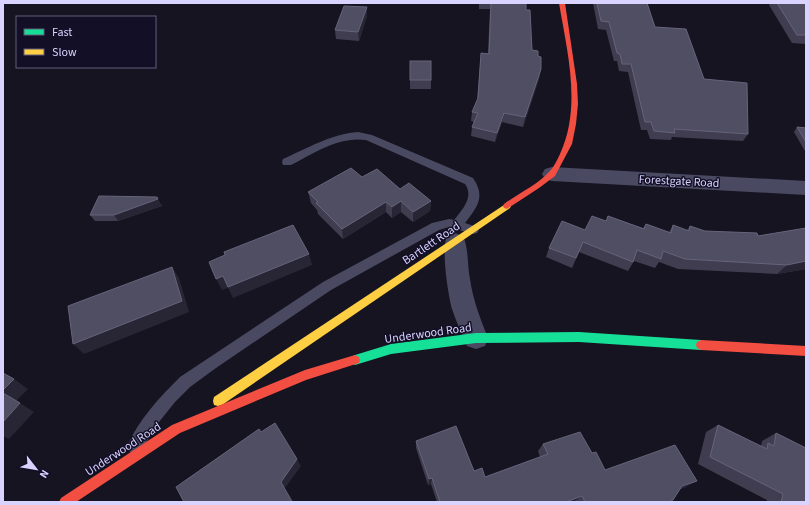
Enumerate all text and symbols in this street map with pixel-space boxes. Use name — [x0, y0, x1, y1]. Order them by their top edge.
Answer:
legend — [16, 16, 156, 68]
text: Fast — [52, 24, 72, 41]
text: Slow — [52, 44, 77, 61]
street label: Forestgate Road — [638, 171, 720, 192]
street label: Bartlett Road — [399, 218, 463, 269]
street label: Underwood Road — [383, 319, 473, 348]
street label: Underwood Road — [82, 418, 165, 480]
north arrow — [16, 449, 56, 489]
text: N — [36, 467, 52, 481]

